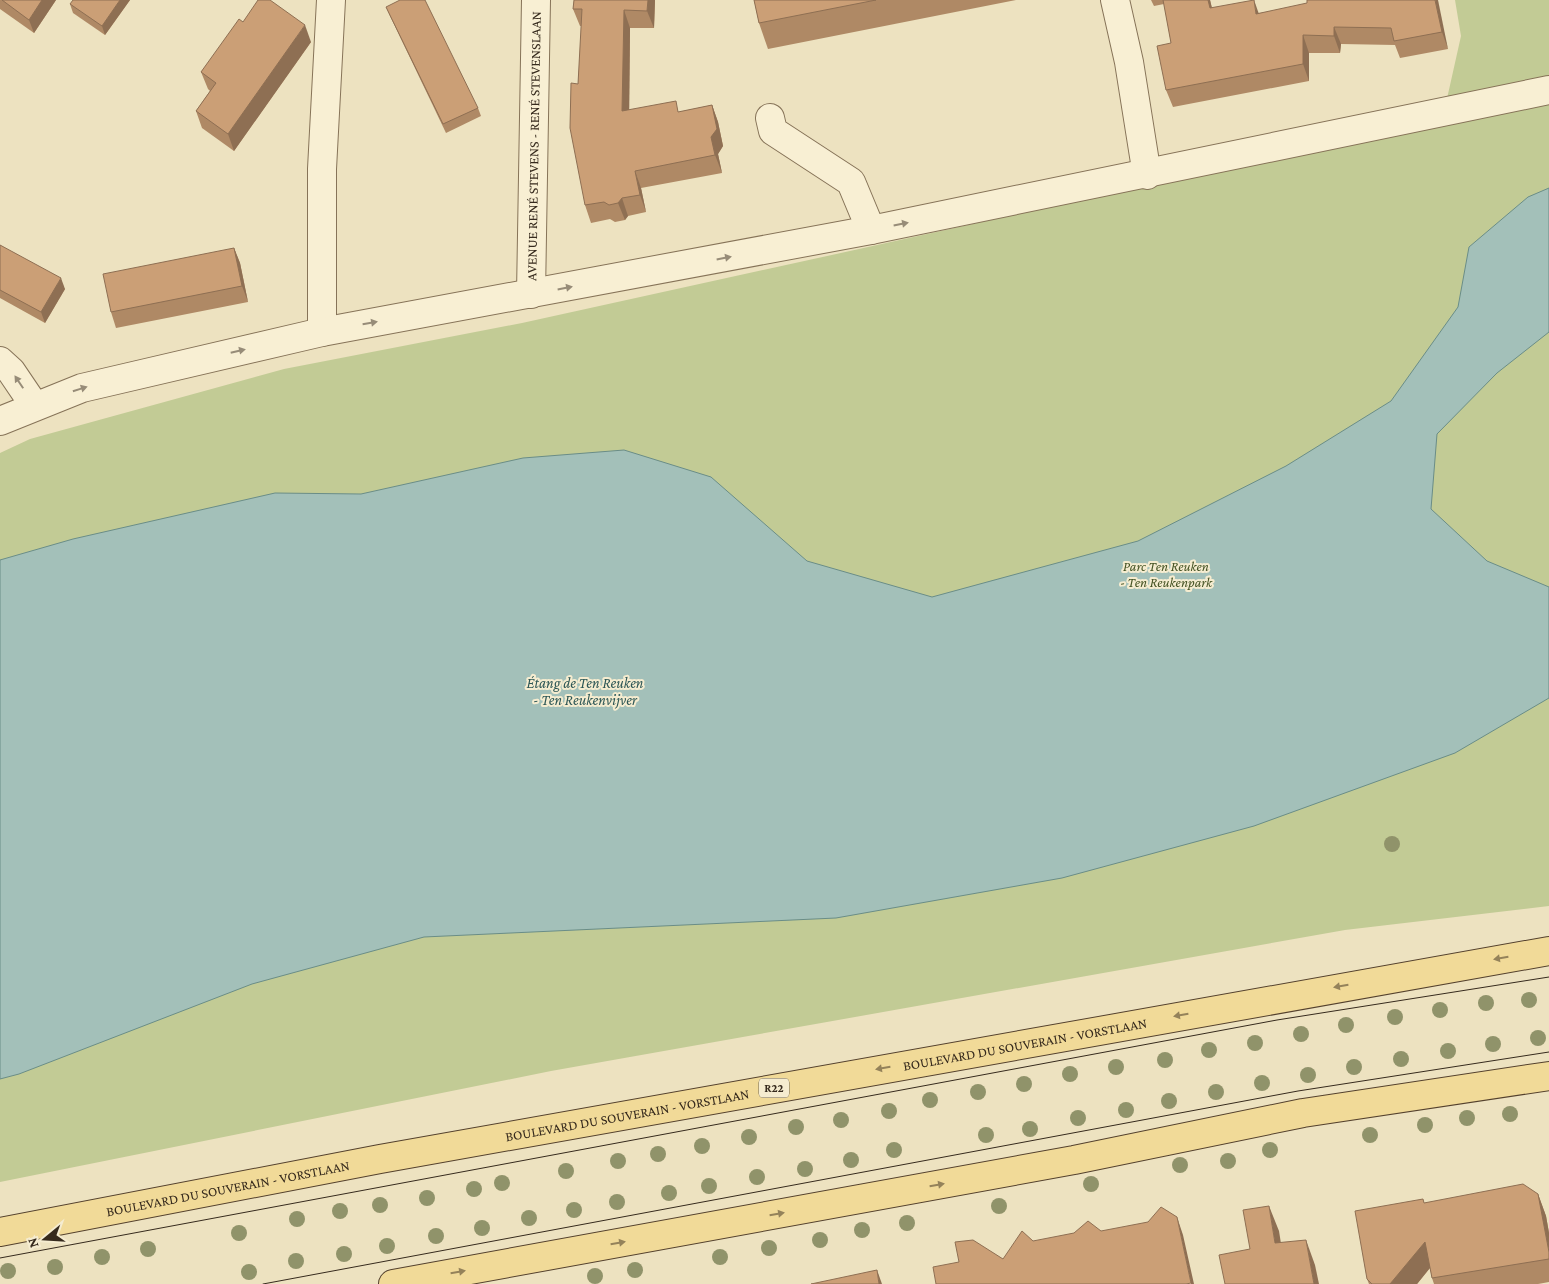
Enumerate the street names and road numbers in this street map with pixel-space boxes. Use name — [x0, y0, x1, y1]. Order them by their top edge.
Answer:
street label: AVENUE RENÉ STEVENS - RENÉ STEVENSLAAN — [523, 11, 544, 281]
street label: BOULEVARD DU SOUVERAIN - VORSTLAAN — [902, 1015, 1148, 1074]
road number: R22 — [759, 1078, 789, 1098]
street label: BOULEVARD DU SOUVERAIN - VORSTLAAN — [504, 1085, 750, 1145]
street label: BOULEVARD DU SOUVERAIN - VORSTLAAN — [105, 1157, 351, 1219]

